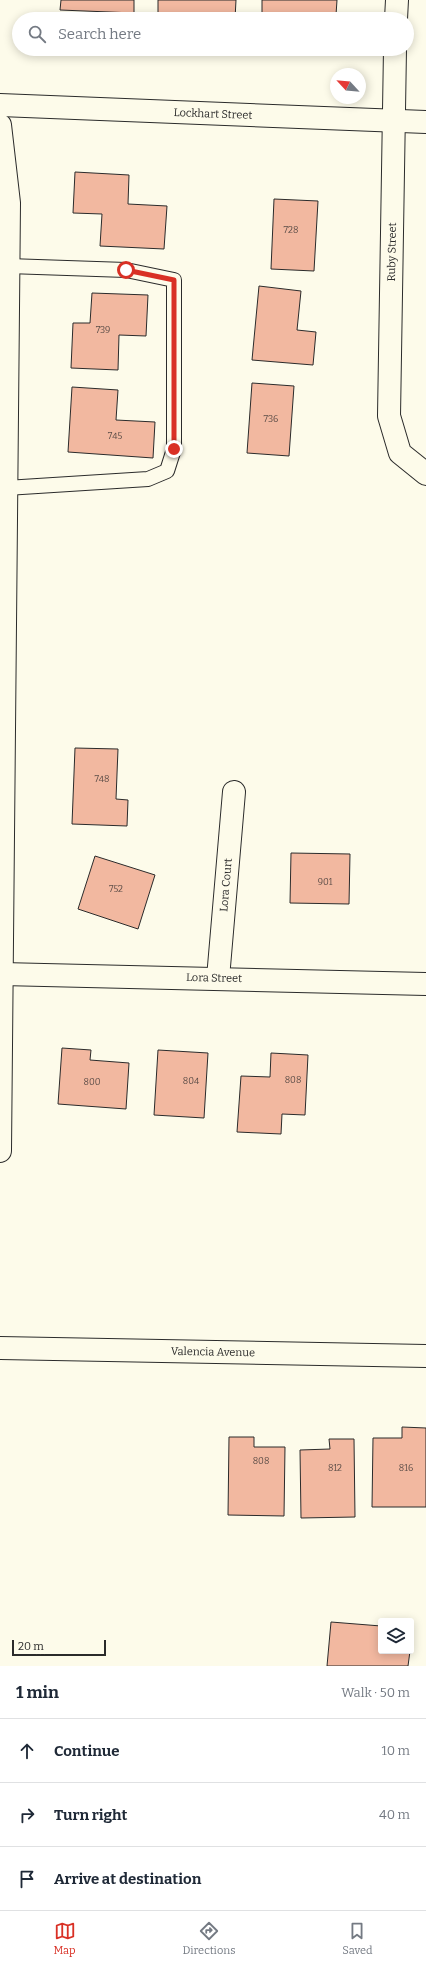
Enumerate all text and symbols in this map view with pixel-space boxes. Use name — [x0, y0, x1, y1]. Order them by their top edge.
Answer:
search box — [12, 12, 414, 56]
icon: search — [26, 23, 48, 45]
text: Search here — [58, 25, 141, 43]
north arrow — [330, 68, 366, 104]
street label: Lockhart Street — [173, 106, 253, 122]
street label: Ruby Street — [385, 222, 399, 282]
house number: 728 — [284, 225, 298, 235]
route start — [117, 261, 135, 279]
house number: 739 — [96, 325, 110, 335]
house number: 736 — [264, 414, 278, 424]
house number: 745 — [108, 431, 122, 441]
route end — [165, 440, 183, 458]
house number: 748 — [94, 774, 110, 784]
street label: Lora Court — [217, 858, 235, 912]
house number: 901 — [318, 877, 333, 887]
house number: 752 — [109, 884, 123, 894]
street label: Lora Street — [186, 971, 242, 985]
house number: 808 — [285, 1075, 301, 1085]
house number: 804 — [183, 1076, 200, 1086]
house number: 800 — [84, 1077, 101, 1087]
street label: Valencia Avenue — [171, 1345, 255, 1359]
house number: 808 — [253, 1456, 269, 1466]
house number: 812 — [328, 1463, 342, 1473]
house number: 816 — [399, 1463, 413, 1473]
map controls — [378, 1618, 414, 1654]
button: layers — [378, 1618, 414, 1654]
scale bar — [12, 1638, 106, 1657]
text: 20 m — [18, 1640, 44, 1653]
text: 1 min — [16, 1682, 59, 1703]
text: Walk · 50 m — [341, 1685, 410, 1700]
icon: ahead — [16, 1740, 38, 1762]
text: Continue — [54, 1742, 120, 1760]
text: 10 m — [381, 1743, 410, 1758]
icon: right — [16, 1804, 38, 1826]
text: Turn right — [54, 1806, 127, 1824]
text: 40 m — [379, 1807, 410, 1822]
icon: arrive — [16, 1868, 38, 1890]
text: Arrive at destination — [54, 1870, 201, 1888]
tab: Map — [53, 1920, 76, 1957]
tab: Directions — [183, 1920, 235, 1957]
tab: Saved — [342, 1920, 373, 1957]

